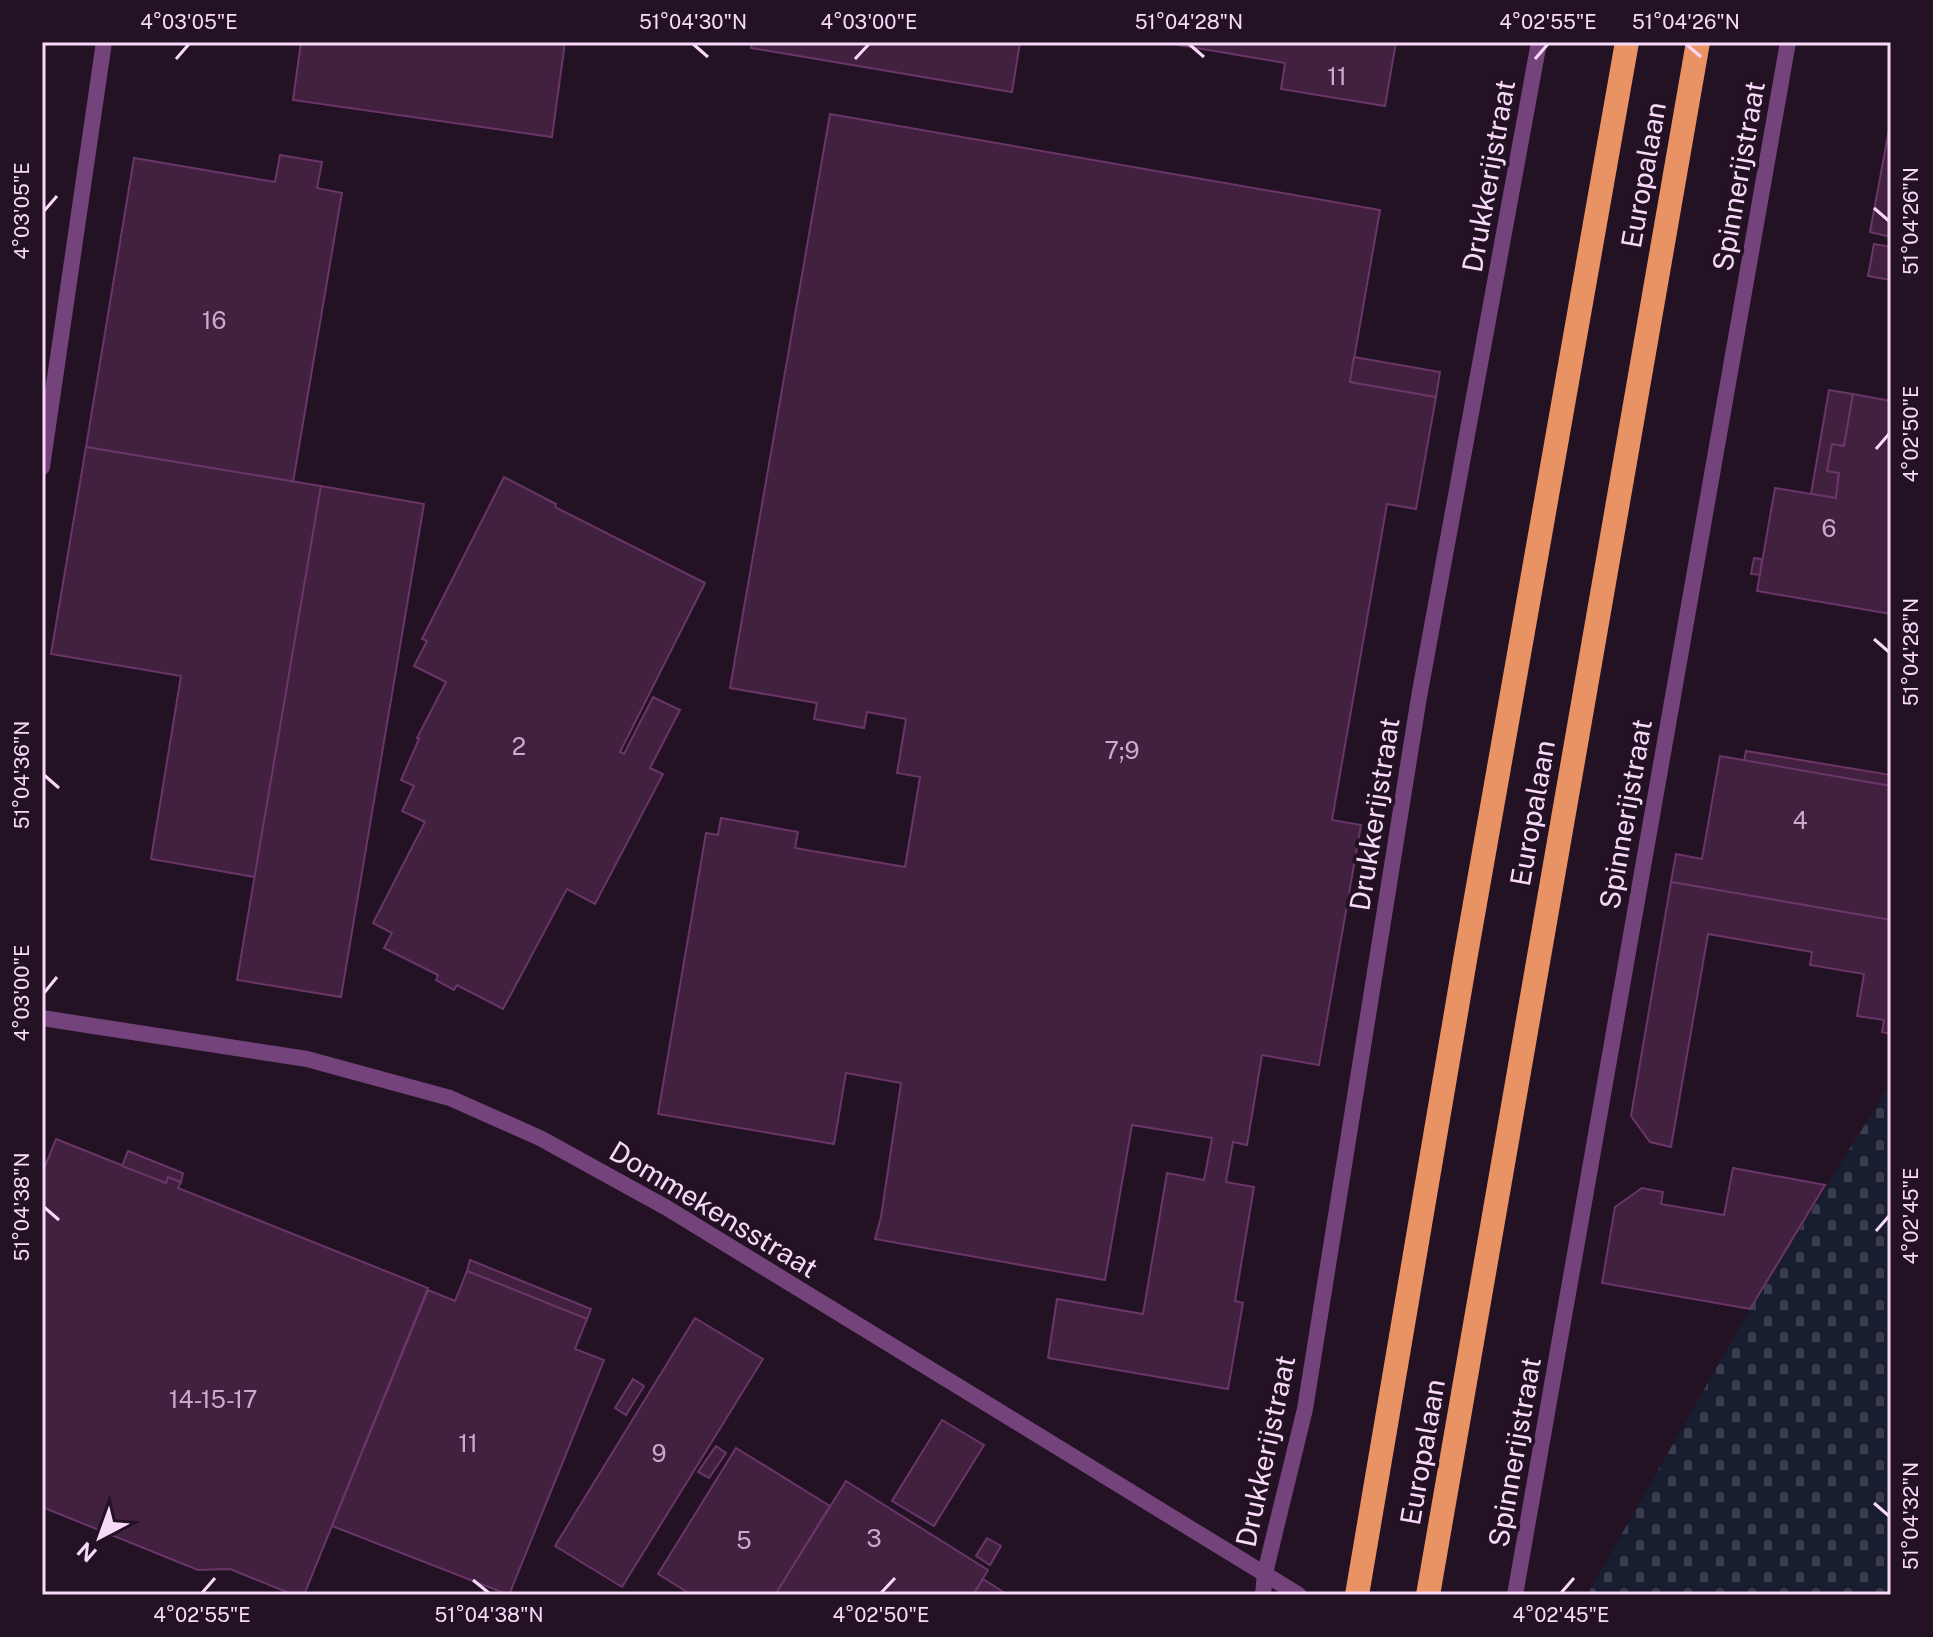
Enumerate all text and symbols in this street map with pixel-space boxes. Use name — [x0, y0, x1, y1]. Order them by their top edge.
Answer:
text: 4°03'05"E — [140, 10, 238, 34]
text: 51°04'30"N — [639, 10, 747, 34]
text: 4°03'00"E — [821, 10, 917, 34]
text: 51°04'28"N — [1135, 10, 1243, 34]
text: 4°02'55"E — [1499, 10, 1597, 34]
text: 51°04'26"N — [1632, 10, 1740, 34]
house number: 11 — [1327, 62, 1347, 90]
street label: Drukkerijstraat — [1455, 77, 1521, 275]
street label: Spinnerijstraat — [1705, 78, 1771, 274]
street label: Europalaan — [1614, 99, 1672, 251]
text: 4°03'05"E — [10, 162, 34, 260]
text: 51°04'26"N — [1899, 167, 1923, 275]
house number: 16 — [202, 306, 226, 334]
text: 4°02'50"E — [1899, 386, 1923, 482]
house number: 6 — [1822, 514, 1836, 542]
text: 51°04'28"N — [1899, 598, 1923, 706]
street label: Drukkerijstraat — [1342, 715, 1406, 913]
street label: Spinnerijstraat — [1592, 716, 1658, 912]
text: 51°04'36"N — [10, 721, 34, 829]
house number: 2 — [512, 732, 526, 760]
house number: 7;9 — [1104, 736, 1140, 764]
street label: Europalaan — [1503, 737, 1561, 889]
house number: 4 — [1792, 806, 1808, 834]
text: 4°03'00"E — [10, 945, 34, 1041]
street label: Dommekensstraat — [604, 1134, 824, 1284]
text: 51°04'38"N — [10, 1153, 34, 1261]
text: 4°02'45"E — [1899, 1167, 1923, 1265]
street label: Drukkerijstraat — [1229, 1352, 1301, 1550]
street label: Spinnerijstraat — [1481, 1354, 1547, 1550]
street label: Europalaan — [1393, 1376, 1451, 1528]
house number: 14-15-17 — [169, 1385, 257, 1413]
house number: 11 — [458, 1429, 478, 1457]
house number: 9 — [652, 1439, 667, 1467]
text: 51°04'32"N — [1899, 1462, 1923, 1570]
north arrow — [60, 1497, 140, 1577]
house number: 3 — [866, 1524, 882, 1552]
house number: 5 — [736, 1526, 752, 1554]
text: N — [72, 1537, 102, 1568]
text: 4°02'55"E — [153, 1603, 251, 1627]
text: 51°04'38"N — [435, 1603, 543, 1627]
text: 4°02'50"E — [833, 1603, 929, 1627]
text: 4°02'45"E — [1512, 1603, 1610, 1627]

